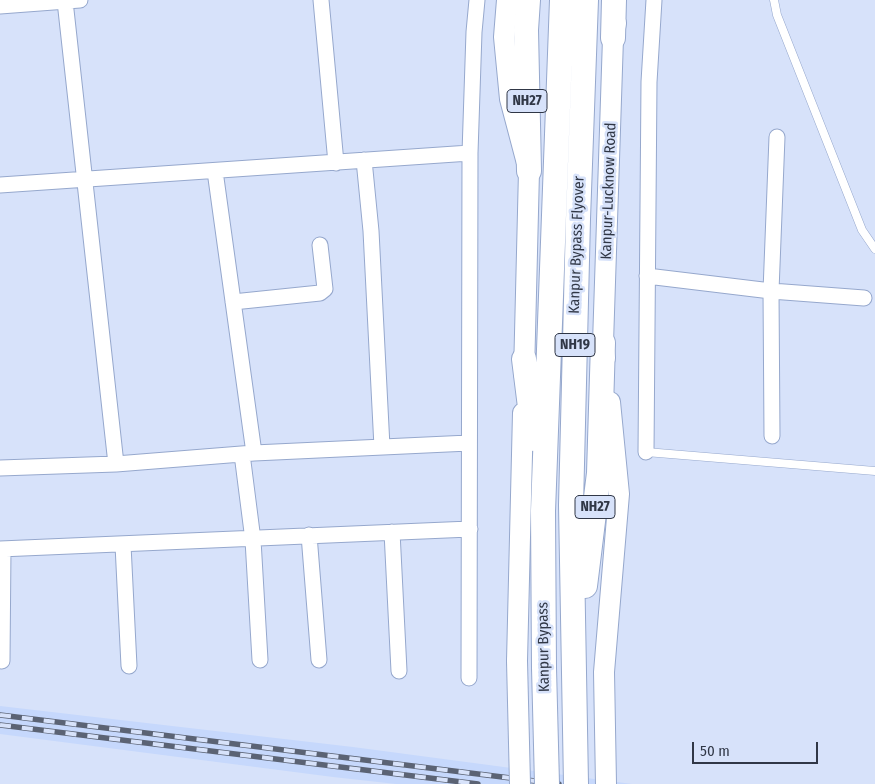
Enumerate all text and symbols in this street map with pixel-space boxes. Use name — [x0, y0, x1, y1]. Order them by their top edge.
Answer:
road number: NH27 — [507, 90, 547, 112]
street label: Kanpur-Lucknow Road — [598, 122, 620, 260]
street label: Kanpur Bypass Flyover — [566, 176, 588, 314]
road number: NH19 — [555, 334, 595, 356]
road number: NH27 — [575, 496, 615, 518]
street label: Kanpur Bypass — [534, 602, 554, 692]
scale bar — [695, 732, 821, 764]
text: 50 m — [700, 742, 730, 760]

